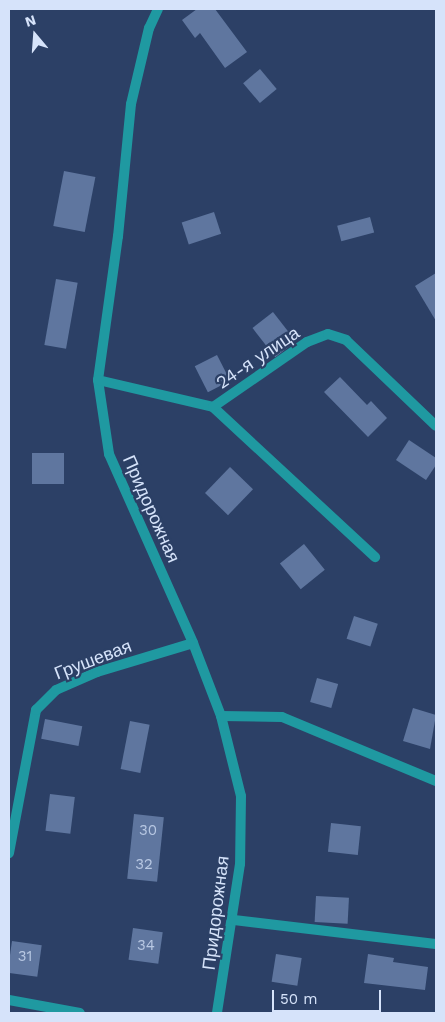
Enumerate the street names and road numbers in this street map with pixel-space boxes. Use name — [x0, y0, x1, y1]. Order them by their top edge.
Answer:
street label: 24-я улица — [212, 322, 304, 394]
street label: Придорожная — [118, 452, 184, 566]
street label: Грушевая — [51, 635, 135, 685]
street label: Придорожная — [198, 855, 234, 971]

